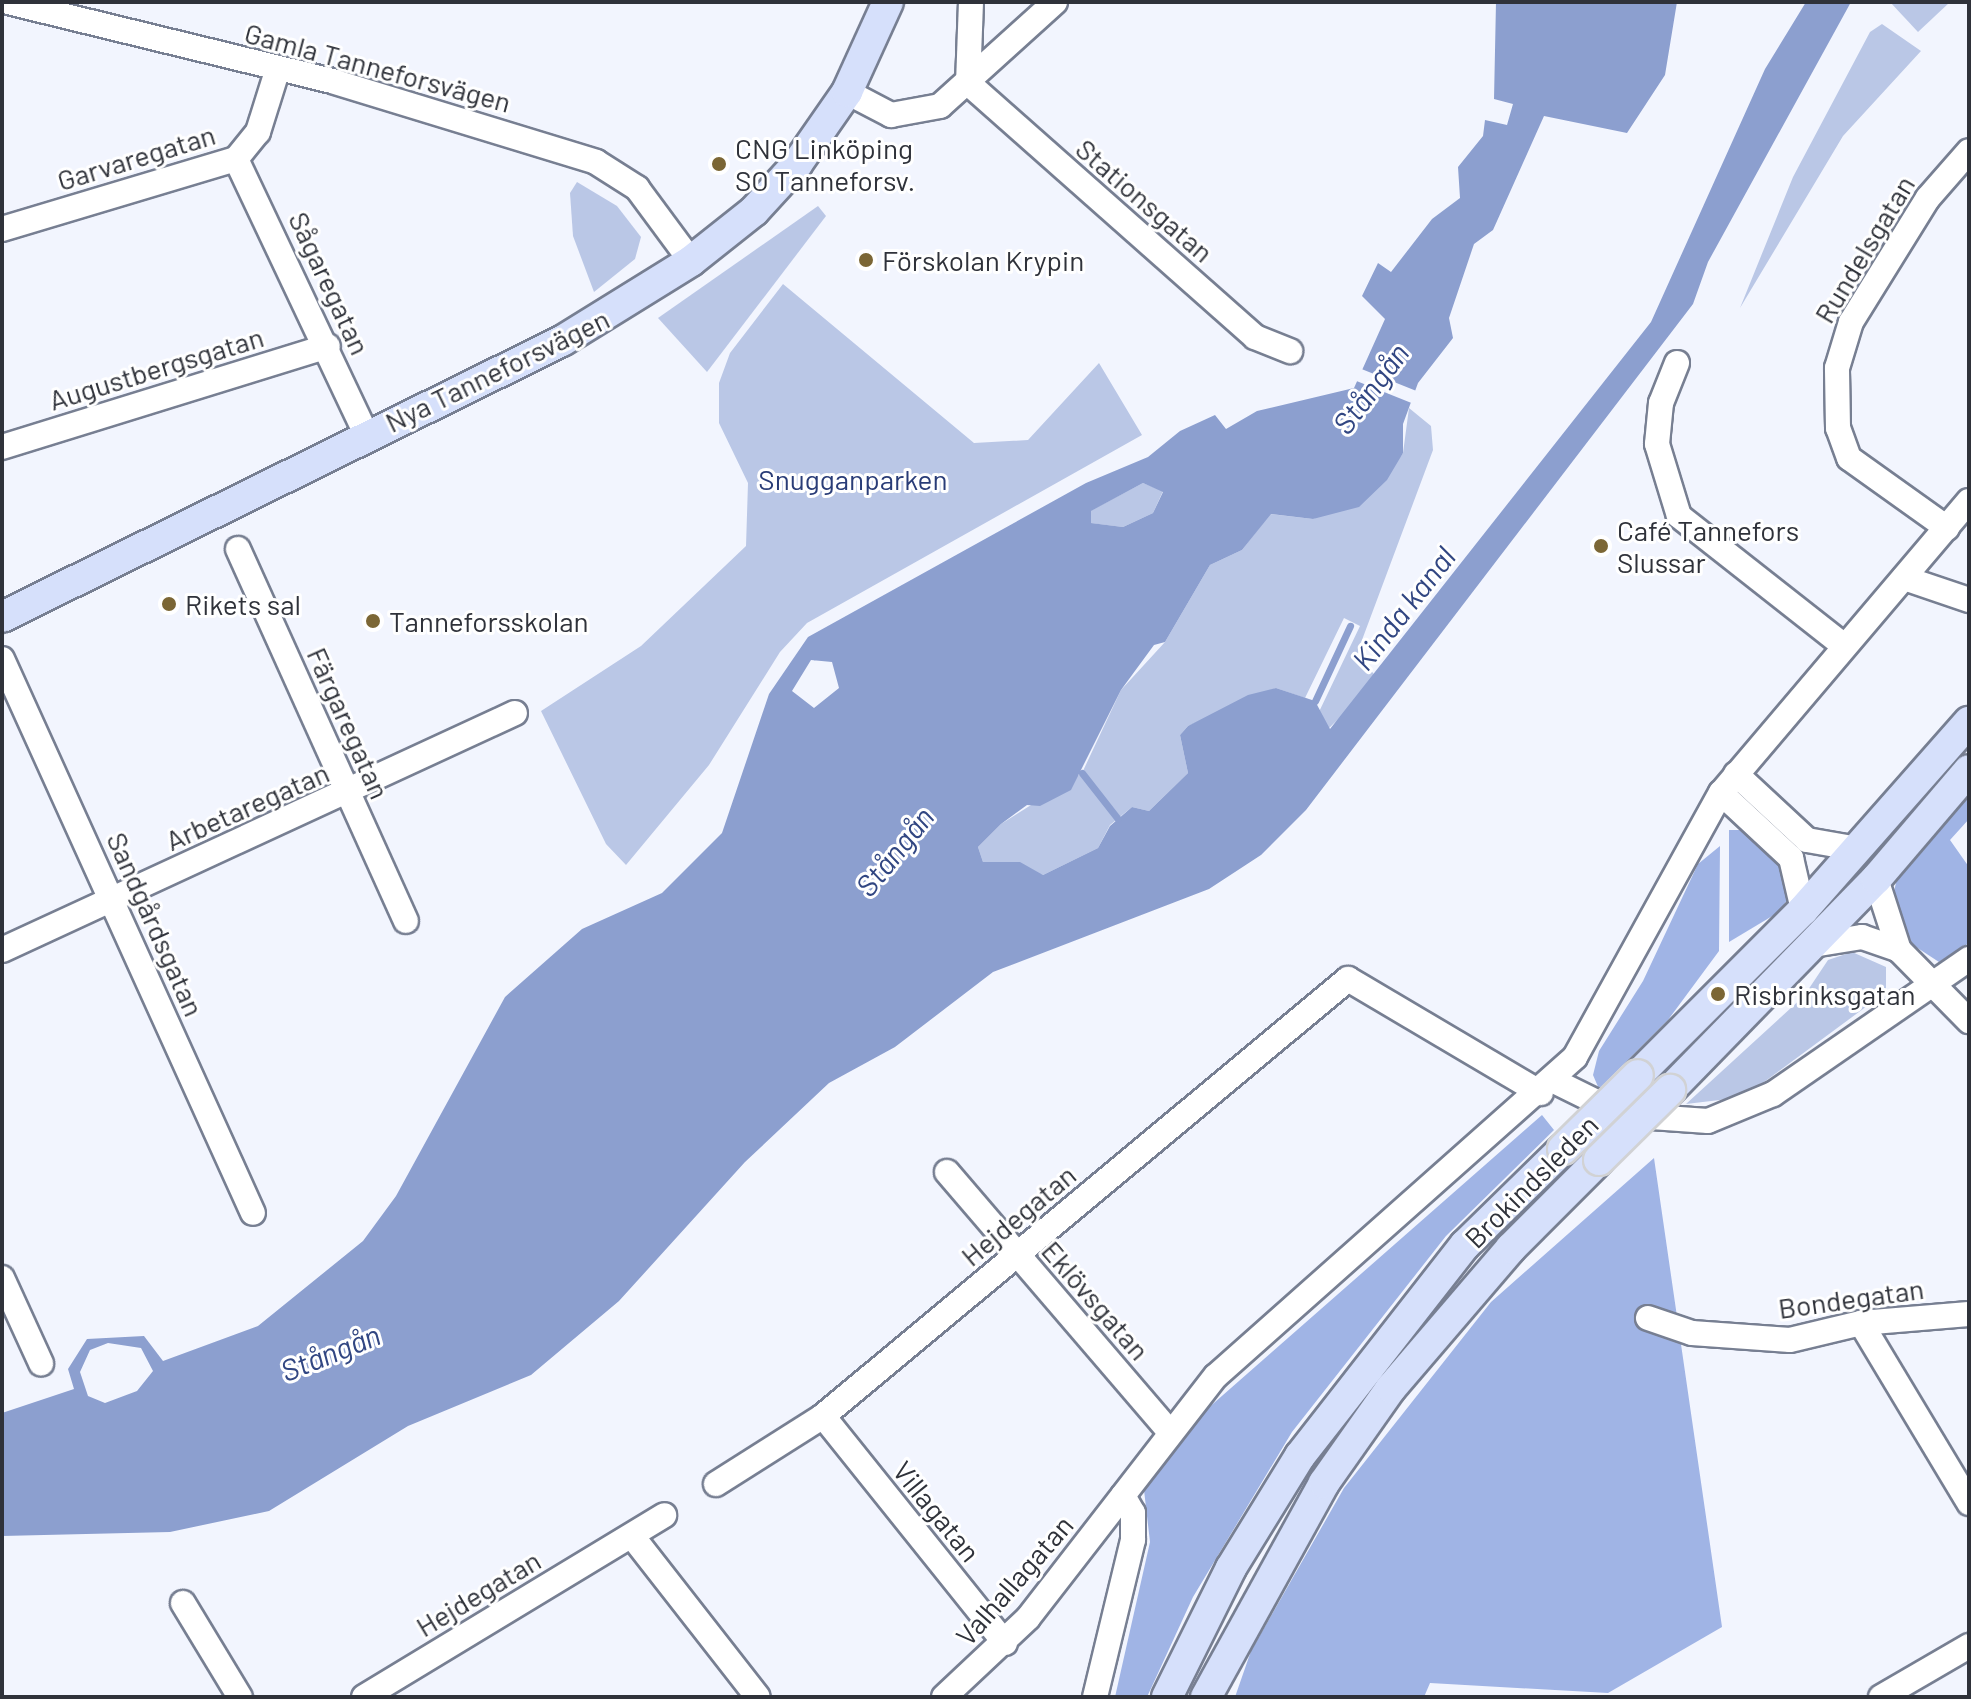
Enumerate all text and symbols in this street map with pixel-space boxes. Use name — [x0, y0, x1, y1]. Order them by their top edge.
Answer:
street label: Gamla Tanneforsvägen — [241, 15, 515, 119]
street label: Garvaregatan — [53, 117, 219, 197]
place label: CNG Linköping SO Tanneforsv. — [735, 131, 915, 197]
street label: Stationsgatan — [1070, 131, 1220, 269]
marker: CNG Linköping SO Tanneforsv. — [710, 155, 728, 173]
street label: Rundelsgatan — [1807, 169, 1921, 329]
street label: Sågaregatan — [282, 206, 378, 360]
place label: Förskolan Krypin — [882, 243, 1084, 277]
marker: Förskolan Krypin — [857, 251, 875, 269]
street label: Nya Tanneforsvägen — [380, 301, 614, 439]
street label: Augustbergsgatan — [45, 319, 267, 417]
water label: Stångån — [1324, 336, 1416, 440]
park label: Snugganparken — [758, 462, 948, 496]
place label: Café Tannefors Slussar — [1617, 513, 1799, 579]
marker: Café Tannefors Slussar — [1592, 537, 1610, 555]
water label: Kinda kanal — [1344, 539, 1462, 677]
place label: Rikets sal — [185, 587, 301, 621]
marker: Rikets sal — [160, 595, 178, 613]
place label: Tanneforsskolan — [389, 604, 589, 638]
marker: Tanneforsskolan — [364, 612, 382, 630]
street label: Färgaregatan — [301, 642, 397, 804]
street label: Arbetaregatan — [160, 755, 334, 857]
water label: Stångån — [847, 799, 941, 903]
street label: Sandgårdsgatan — [100, 827, 212, 1021]
place label: Risbrinksgatan — [1734, 977, 1916, 1011]
marker: Risbrinksgatan — [1709, 985, 1727, 1003]
street label: Brokindsleden — [1457, 1107, 1605, 1255]
street label: Hejdegatan — [954, 1157, 1082, 1273]
street label: Eklövsgatan — [1035, 1234, 1157, 1366]
street label: Bondegatan — [1776, 1271, 1926, 1325]
water label: Stångån — [275, 1316, 385, 1388]
street label: Villagatan — [886, 1454, 988, 1568]
street label: Valhallagatan — [948, 1508, 1080, 1652]
street label: Hejdegatan — [410, 1543, 546, 1643]

